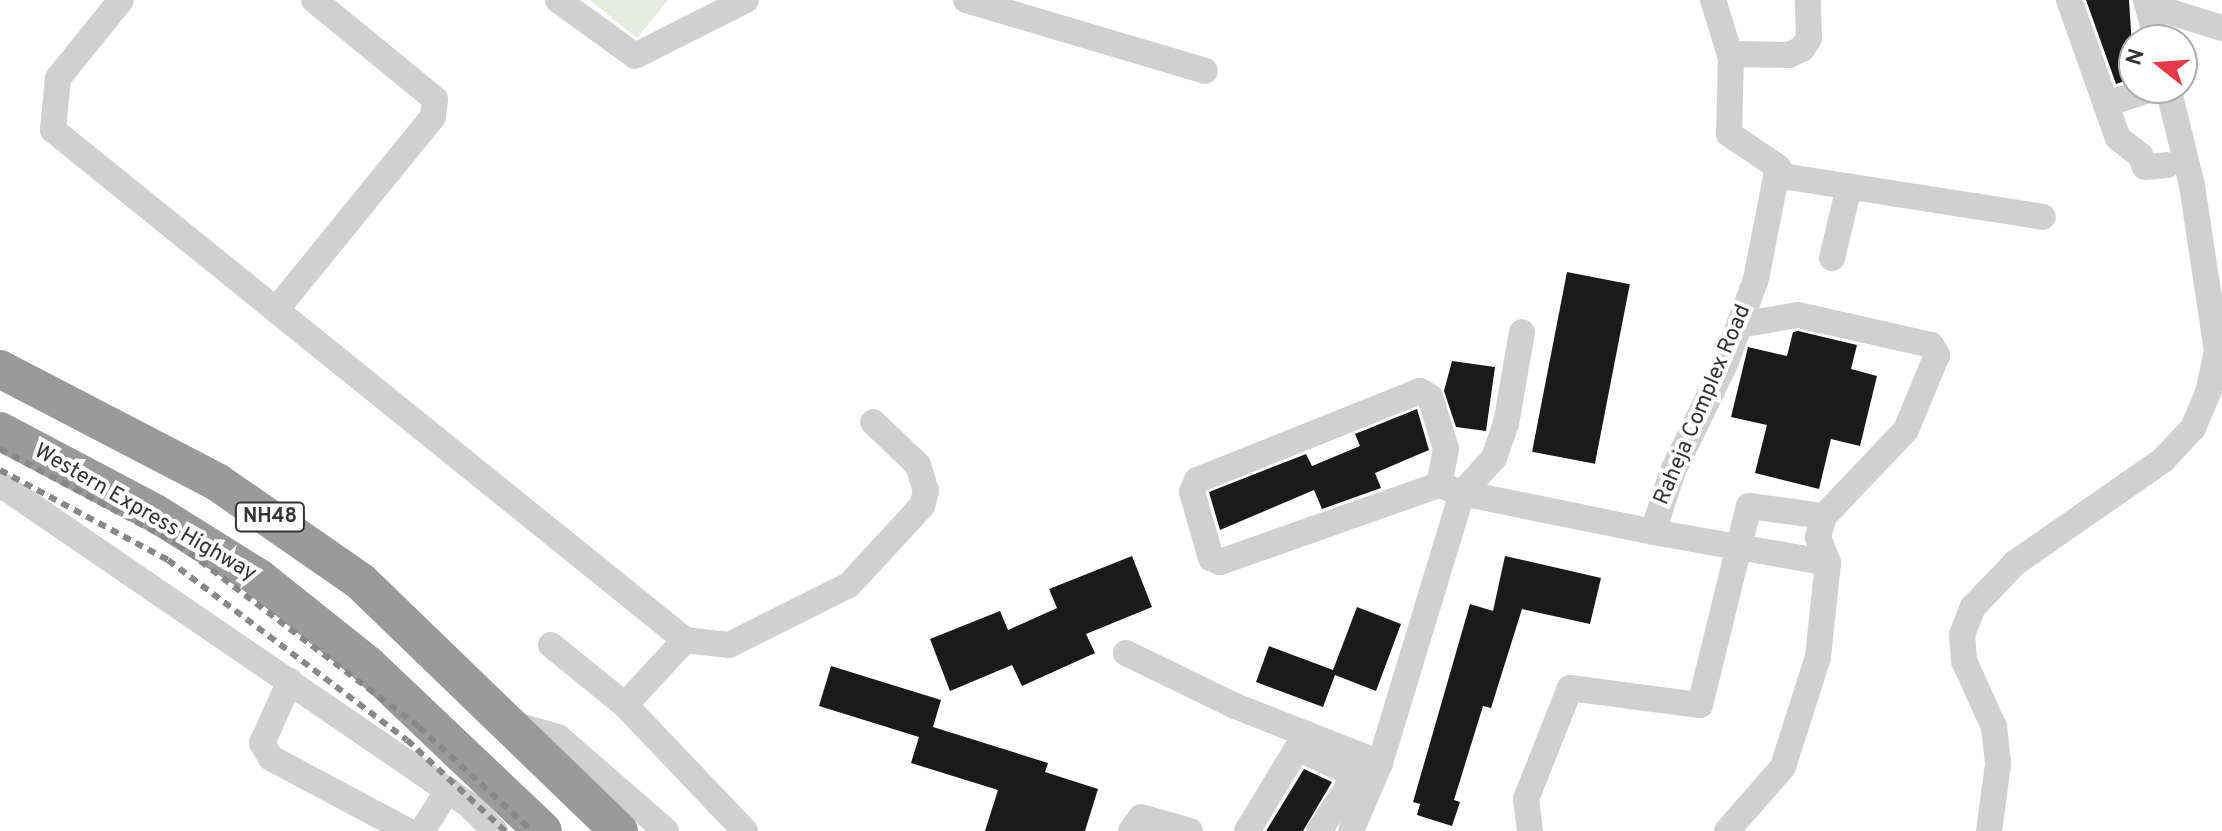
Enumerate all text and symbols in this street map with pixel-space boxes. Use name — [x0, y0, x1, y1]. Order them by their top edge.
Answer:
north arrow — [2118, 24, 2198, 104]
text: N — [2121, 46, 2152, 69]
street label: Raheja Complex Road — [1649, 301, 1757, 509]
street label: Western Express Highway — [29, 438, 261, 588]
road number: NH48 — [234, 501, 306, 533]

